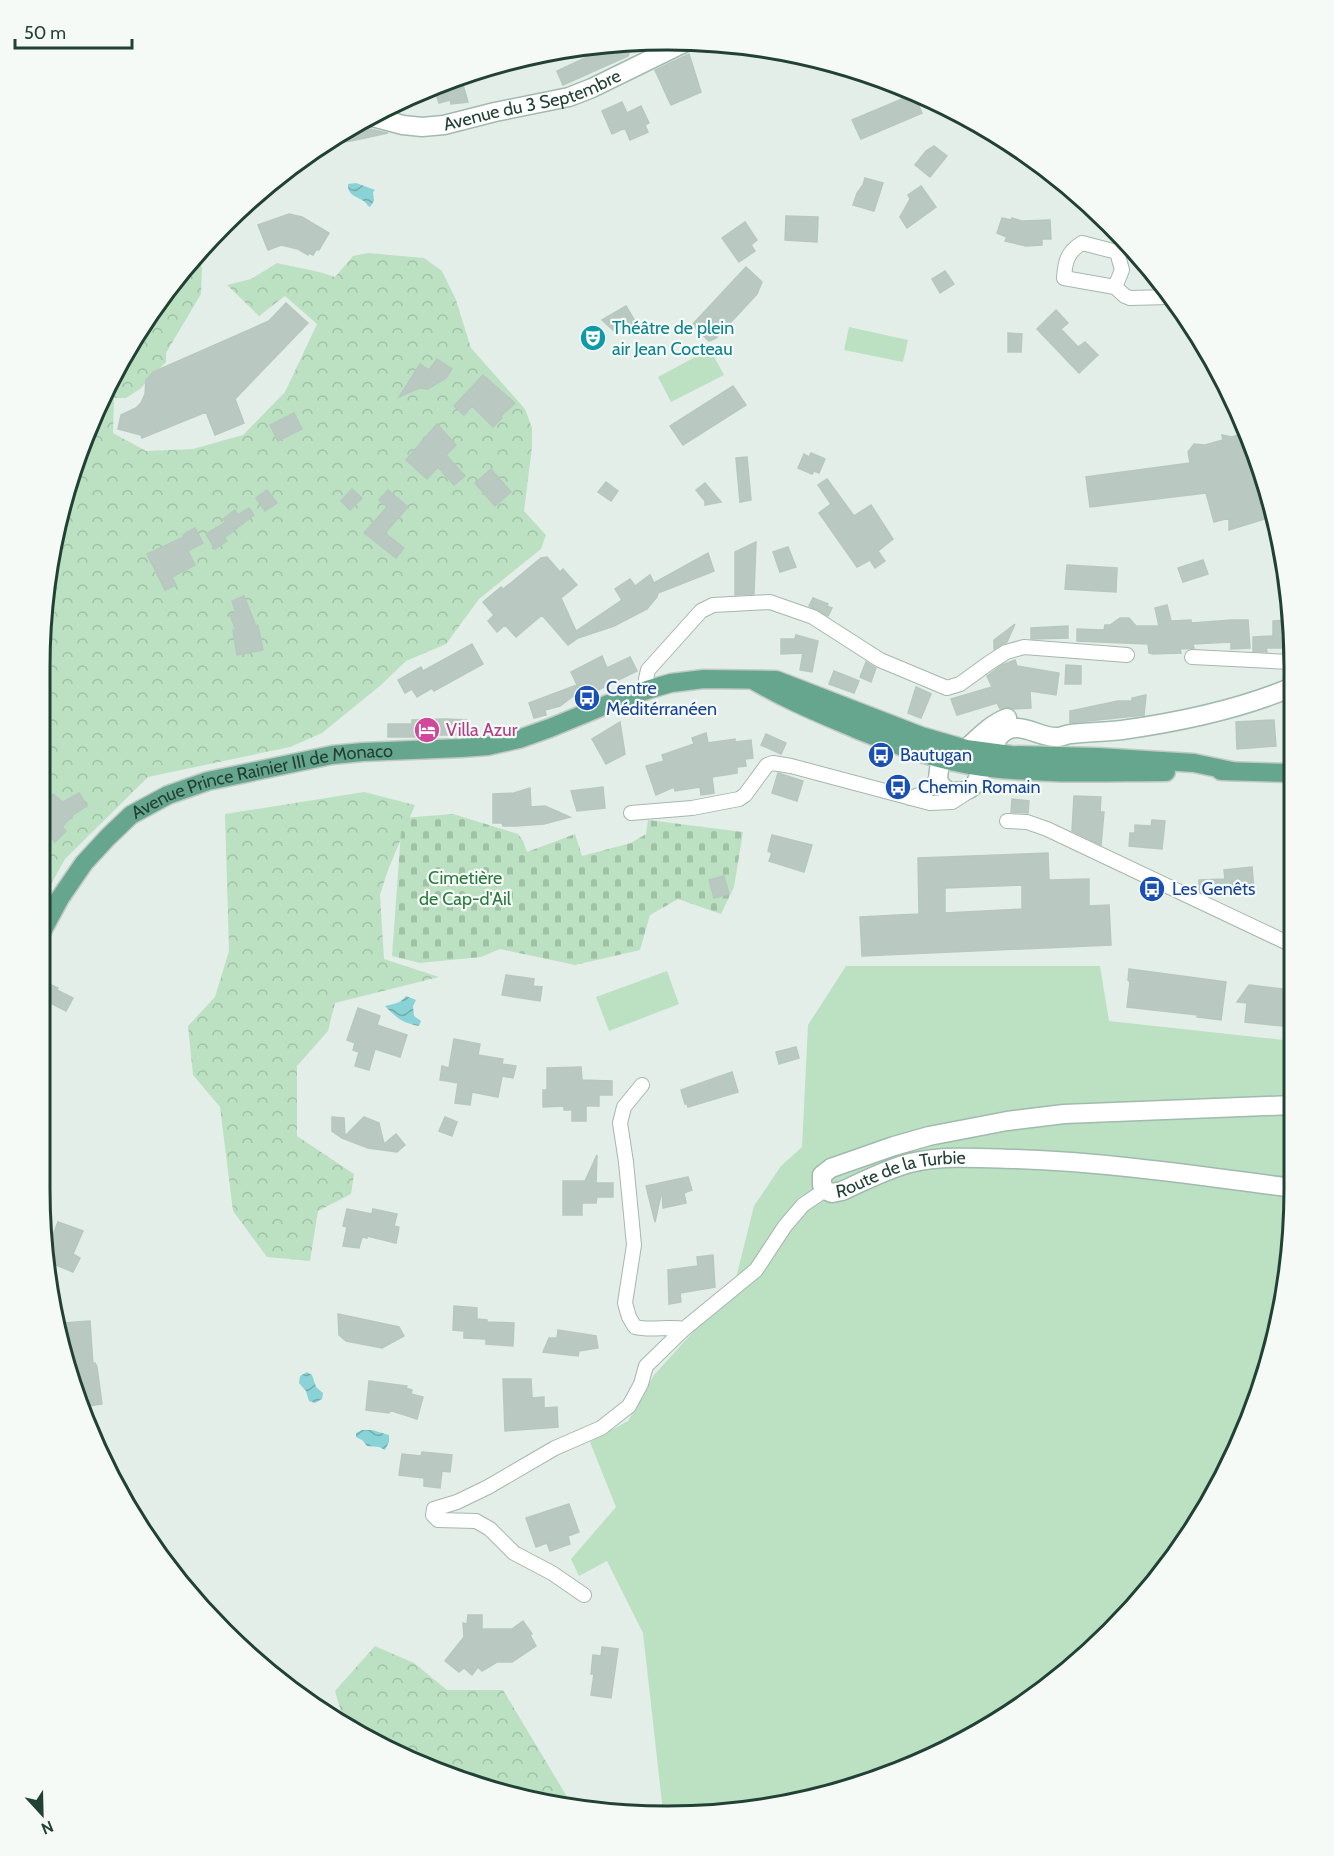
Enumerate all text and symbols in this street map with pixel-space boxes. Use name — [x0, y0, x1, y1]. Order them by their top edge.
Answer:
scale bar — [15, 12, 132, 50]
text: 50 m — [24, 22, 66, 44]
street label: Avenue du 3 Septembre — [441, 65, 624, 136]
place label: Théâtre de plein air Jean Cocteau — [612, 317, 734, 360]
theatre icon: Théâtre de plein air Jean Cocteau — [578, 323, 608, 353]
place label: Centre Méditérranéen — [606, 677, 717, 720]
bus stop icon: Centre Méditérranéen — [572, 683, 602, 713]
hotel icon: Villa Azur — [412, 715, 442, 745]
place label: Villa Azur — [446, 719, 518, 741]
street label: Avenue Prince Rainier III de Monaco — [127, 740, 394, 824]
bus stop icon: Bautugan — [866, 740, 896, 770]
place label: Bautugan — [900, 744, 972, 766]
bus stop icon: Chemin Romain — [883, 772, 913, 802]
place label: Chemin Romain — [918, 776, 1041, 798]
park label: Cimetière de Cap-d'Ail — [419, 867, 512, 910]
bus stop icon: Les Genêts — [1137, 874, 1167, 904]
place label: Les Genêts — [1172, 878, 1256, 900]
street label: Route de la Turbie — [834, 1147, 966, 1203]
north arrow — [12, 1784, 72, 1844]
text: N — [39, 1817, 56, 1838]

